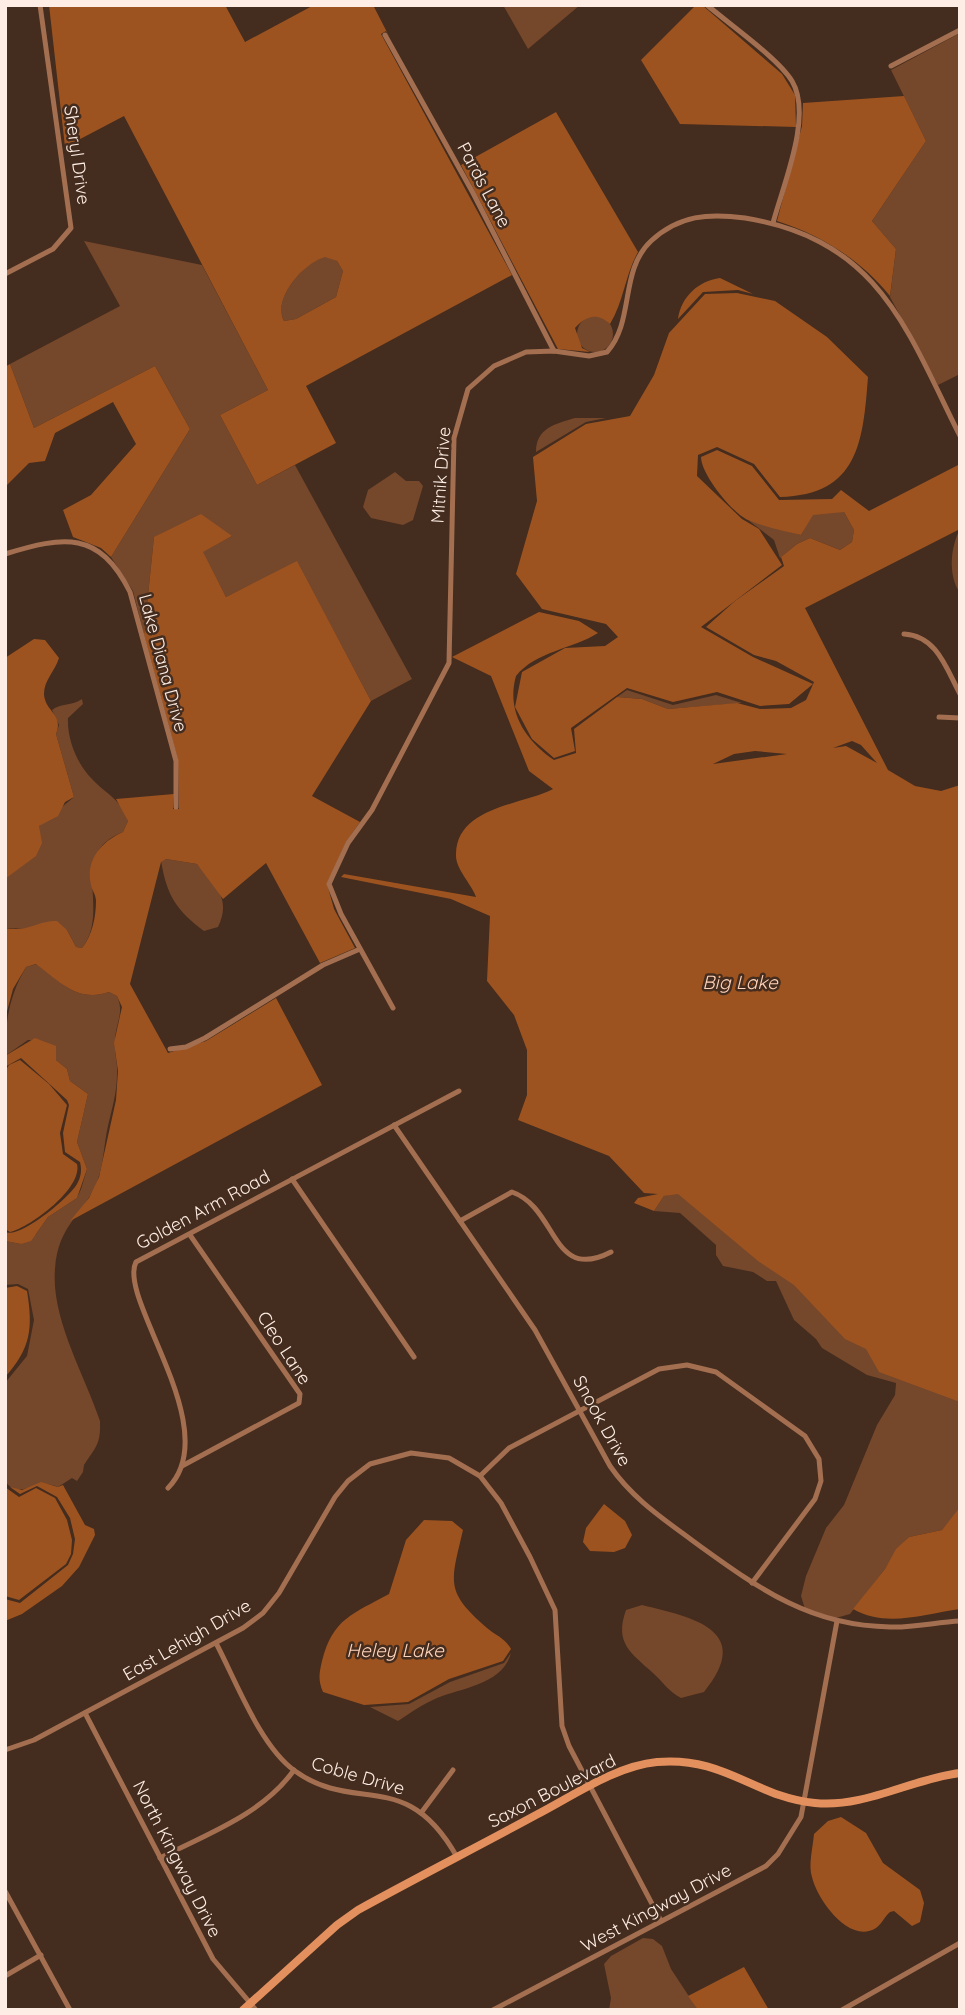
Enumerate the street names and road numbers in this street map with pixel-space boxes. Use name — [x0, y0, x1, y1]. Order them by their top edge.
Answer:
street label: Sheryl Drive — [59, 104, 96, 206]
street label: Pards Lane — [452, 138, 517, 231]
street label: Mitnik Drive — [426, 426, 455, 524]
street label: Lake Diana Drive — [134, 591, 193, 734]
street label: Golden Arm Road — [132, 1165, 274, 1255]
street label: Cleo Lane — [252, 1307, 317, 1389]
street label: Snook Drive — [568, 1371, 637, 1470]
street label: East Lehigh Drive — [119, 1594, 255, 1686]
street label: Saxon Boulevard — [484, 1748, 620, 1833]
street label: Coble Drive — [309, 1751, 407, 1800]
street label: North Kingway Drive — [128, 1777, 227, 1941]
street label: West Kingway Drive — [576, 1858, 735, 1957]

